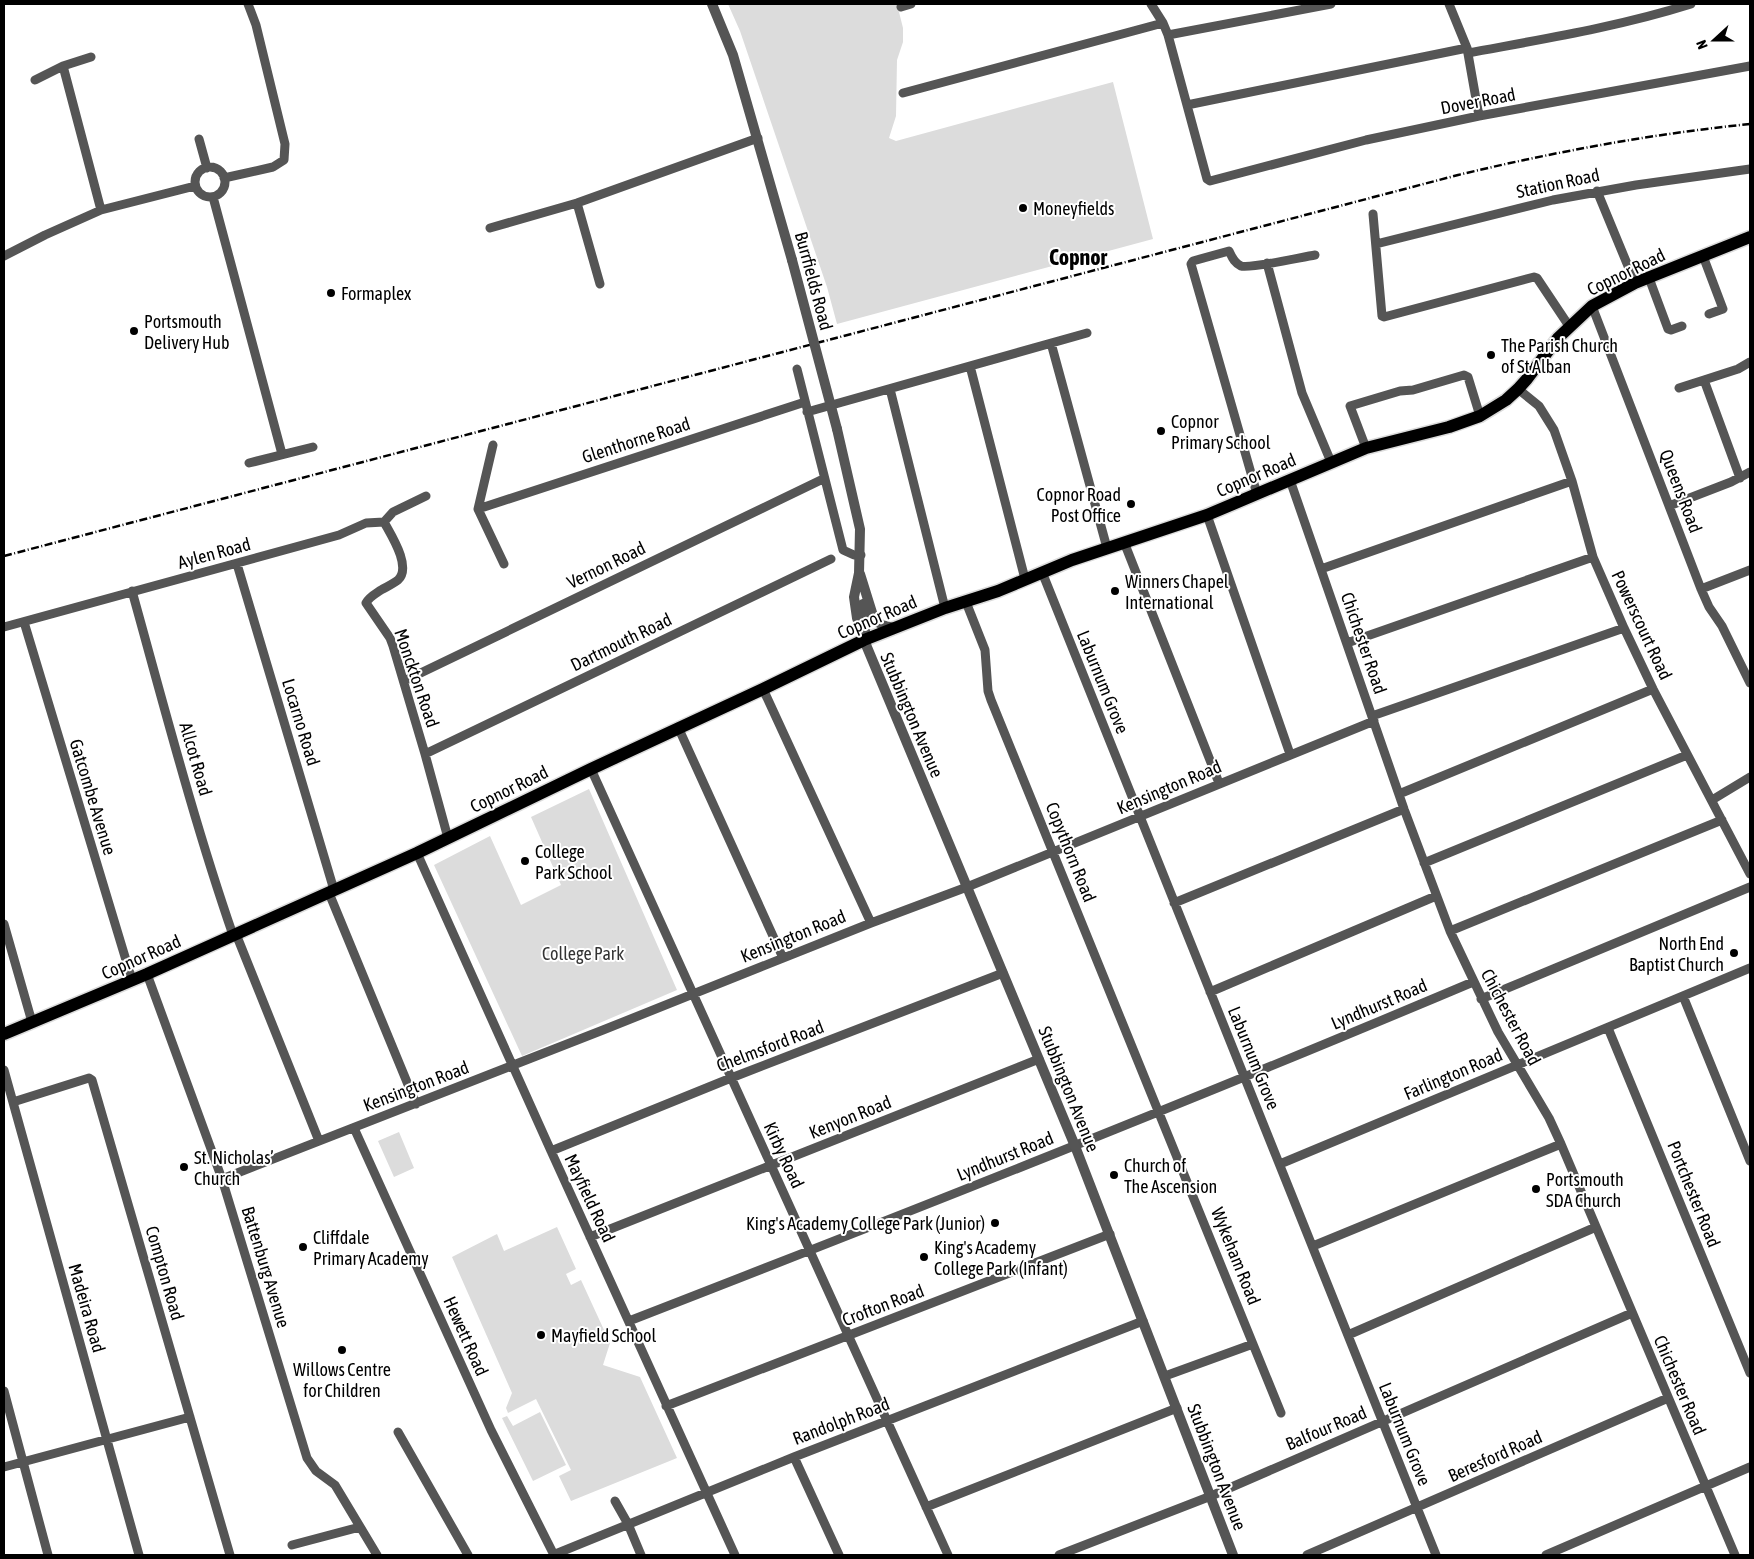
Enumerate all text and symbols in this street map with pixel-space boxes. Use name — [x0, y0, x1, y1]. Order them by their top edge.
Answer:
north arrow — [1689, 15, 1739, 65]
text: N — [1693, 38, 1711, 51]
street label: Dover Road — [1439, 83, 1517, 119]
street label: Station Road — [1515, 164, 1601, 202]
place label: Moneyfields — [1033, 198, 1114, 219]
marker: Moneyfields — [1017, 202, 1029, 214]
street label: Burrfields Road — [791, 229, 837, 333]
district label: Copnor — [1049, 244, 1108, 270]
street label: Copnor Road — [1583, 244, 1669, 300]
place label: Formaplex — [341, 283, 411, 304]
marker: Formaplex — [325, 287, 337, 299]
place label: Portsmouth Delivery Hub — [144, 311, 229, 353]
marker: Portsmouth Delivery Hub — [128, 325, 140, 337]
place label: The Parish Church of St Alban — [1501, 335, 1618, 377]
marker: The Parish Church of St Alban — [1485, 349, 1497, 361]
place label: Copnor Primary School — [1171, 411, 1271, 453]
street label: Glenthorne Road — [579, 413, 693, 467]
marker: Copnor Primary School — [1155, 425, 1167, 437]
street label: Queens Road — [1656, 446, 1706, 536]
street label: Copnor Road — [1213, 449, 1299, 501]
place label: Copnor Road Post Office — [1037, 484, 1121, 526]
marker: Copnor Road Post Office — [1125, 498, 1137, 510]
street label: Aylen Road — [175, 533, 253, 573]
street label: Vernon Road — [563, 537, 649, 593]
street label: Powerscourt Road — [1607, 567, 1677, 683]
place label: Winners Chapel International — [1125, 571, 1229, 613]
marker: Winners Chapel International — [1109, 585, 1121, 597]
street label: Chichester Road — [1337, 589, 1391, 697]
street label: Copnor Road — [834, 591, 920, 643]
street label: Dartmouth Road — [567, 609, 675, 675]
street label: Monckton Road — [390, 626, 444, 730]
street label: Laburnum Grove — [1073, 627, 1133, 737]
street label: Stubbington Avenue — [876, 649, 948, 781]
street label: Locarno Road — [278, 676, 324, 768]
street label: Allcot Road — [176, 720, 216, 798]
street label: Gatcombe Avenue — [65, 737, 121, 857]
street label: Kensington Road — [1114, 756, 1224, 818]
street label: Copnor Road — [466, 761, 552, 817]
street label: Copythorn Road — [1041, 799, 1101, 905]
place label: College Park School — [535, 841, 612, 883]
marker: College Park School — [519, 855, 531, 867]
street label: Kensington Road — [737, 905, 849, 967]
street label: Copnor Road — [98, 930, 184, 984]
place label: North End Baptist Church — [1629, 933, 1724, 975]
park label: College Park — [542, 943, 624, 964]
marker: North End Baptist Church — [1728, 947, 1740, 959]
street label: Chichester Road — [1477, 965, 1545, 1069]
street label: Lyndhurst Road — [1328, 974, 1430, 1034]
street label: Laburnum Grove — [1224, 1003, 1284, 1113]
street label: Chelmsford Road — [713, 1016, 827, 1076]
street label: Stubbington Avenue — [1034, 1023, 1104, 1155]
street label: Farlington Road — [1401, 1044, 1505, 1104]
street label: Kensington Road — [360, 1056, 472, 1116]
street label: Kenyon Road — [806, 1091, 894, 1143]
street label: Kirby Road — [760, 1118, 808, 1192]
street label: Lyndhurst Road — [954, 1127, 1056, 1185]
street label: Portchester Road — [1663, 1138, 1725, 1250]
place label: St. Nicholas’ Church — [194, 1147, 274, 1189]
street label: Mayfield Road — [560, 1150, 620, 1246]
place label: Church of The Ascension — [1124, 1155, 1217, 1197]
marker: St. Nicholas’ Church — [178, 1161, 190, 1173]
marker: Church of The Ascension — [1108, 1169, 1120, 1181]
place label: Portsmouth SDA Church — [1546, 1169, 1624, 1211]
marker: Portsmouth SDA Church — [1530, 1183, 1542, 1195]
street label: Battenburg Avenue — [238, 1204, 294, 1330]
street label: Wykeham Road — [1207, 1204, 1265, 1308]
place label: King's Academy College Park (Junior) — [746, 1213, 985, 1234]
marker: King's Academy College Park (Junior) — [989, 1217, 1001, 1229]
street label: Compton Road — [142, 1223, 188, 1323]
place label: Cliffdale Primary Academy — [313, 1227, 429, 1269]
place label: King's Academy College Park (Infant) — [934, 1237, 1068, 1279]
marker: Cliffdale Primary Academy — [297, 1241, 309, 1253]
marker: King's Academy College Park (Infant) — [918, 1251, 930, 1263]
street label: Madeira Road — [64, 1261, 110, 1355]
street label: Crofton Road — [839, 1280, 927, 1330]
street label: Hewett Road — [439, 1293, 493, 1379]
place label: Mayfield School — [551, 1325, 657, 1346]
marker: Mayfield School — [535, 1329, 547, 1341]
street label: Chichester Road — [1650, 1332, 1710, 1438]
marker: Willows Centre for Children — [336, 1344, 348, 1356]
place label: Willows Centre for Children — [293, 1359, 391, 1401]
street label: Laburnum Grove — [1375, 1379, 1435, 1489]
street label: Randolph Road — [790, 1393, 892, 1449]
street label: Stubbington Avenue — [1183, 1401, 1251, 1533]
street label: Balfour Road — [1282, 1402, 1370, 1454]
street label: Beresford Road — [1445, 1426, 1545, 1486]

